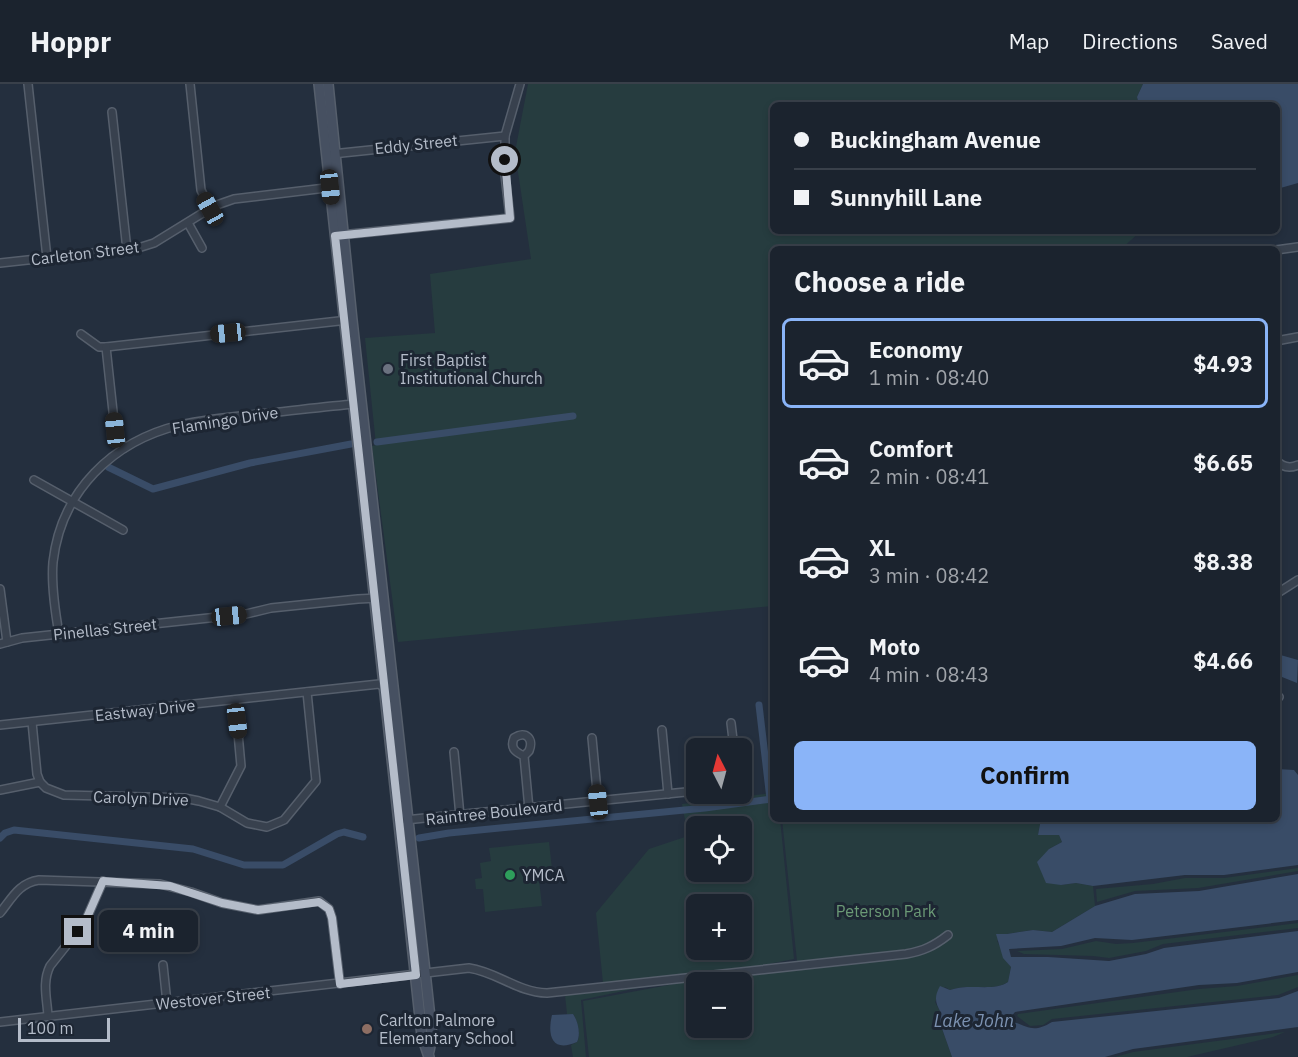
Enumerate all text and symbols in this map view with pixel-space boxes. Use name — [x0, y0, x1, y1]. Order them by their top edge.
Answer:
text: Hoppr — [30, 23, 111, 60]
text: Map — [1009, 27, 1049, 55]
text: Directions — [1082, 27, 1178, 55]
text: Saved — [1211, 27, 1268, 55]
text: Buckingham Avenue — [830, 125, 1041, 154]
street label: Eddy Street — [373, 130, 459, 158]
route start — [491, 146, 518, 173]
car — [319, 168, 341, 206]
text: Sunnyhill Lane — [830, 183, 982, 212]
car — [193, 189, 227, 229]
street label: Carleton Street — [30, 236, 140, 270]
text: Choose a ride — [794, 264, 965, 299]
car — [209, 322, 247, 344]
text: Economy — [869, 335, 963, 364]
icon: car — [797, 336, 851, 390]
text: $4.93 — [1193, 349, 1253, 378]
place label: First Baptist Institutional Church — [400, 350, 543, 388]
marker: First Baptist Institutional Church — [381, 362, 395, 376]
text: 1 min · 08:40 — [869, 364, 989, 391]
street label: Flamingo Drive — [171, 402, 280, 438]
car — [104, 411, 126, 449]
text: Comfort — [869, 434, 953, 463]
icon: car — [797, 435, 851, 489]
text: $6.65 — [1193, 448, 1253, 477]
text: 2 min · 08:41 — [869, 463, 989, 490]
text: XL — [869, 533, 895, 562]
icon: car — [797, 534, 851, 588]
text: $8.38 — [1193, 547, 1253, 576]
text: 3 min · 08:42 — [869, 562, 989, 589]
car — [210, 605, 248, 627]
street label: Pinellas Street — [52, 614, 158, 644]
text: Moto — [869, 632, 920, 661]
icon: car — [797, 633, 851, 687]
text: $4.66 — [1193, 646, 1253, 675]
text: 4 min · 08:43 — [869, 661, 989, 688]
street label: Eastway Drive — [94, 695, 196, 725]
car — [226, 702, 248, 740]
north arrow — [686, 738, 752, 804]
map controls — [686, 738, 752, 1038]
button: Confirm — [794, 741, 1256, 810]
car — [587, 783, 609, 821]
street label: Carolyn Drive — [93, 786, 189, 810]
street label: Raintree Boulevard — [425, 795, 563, 829]
button: locate — [686, 816, 752, 882]
place label: YMCA — [522, 865, 565, 885]
marker: YMCA — [503, 868, 517, 882]
button: + — [686, 894, 752, 960]
park label: Peterson Park — [836, 901, 937, 921]
callout: 4 min — [99, 911, 198, 953]
text: 4 min — [122, 917, 175, 944]
route end — [64, 918, 91, 945]
button: − — [686, 972, 752, 1038]
street label: Westover Street — [155, 982, 271, 1014]
water label: Lake John — [934, 1009, 1014, 1032]
place label: Carlton Palmore Elementary School — [379, 1010, 514, 1048]
scale bar — [18, 1015, 110, 1042]
text: 100 m — [27, 1018, 74, 1038]
marker: Carlton Palmore Elementary School — [360, 1022, 374, 1036]

